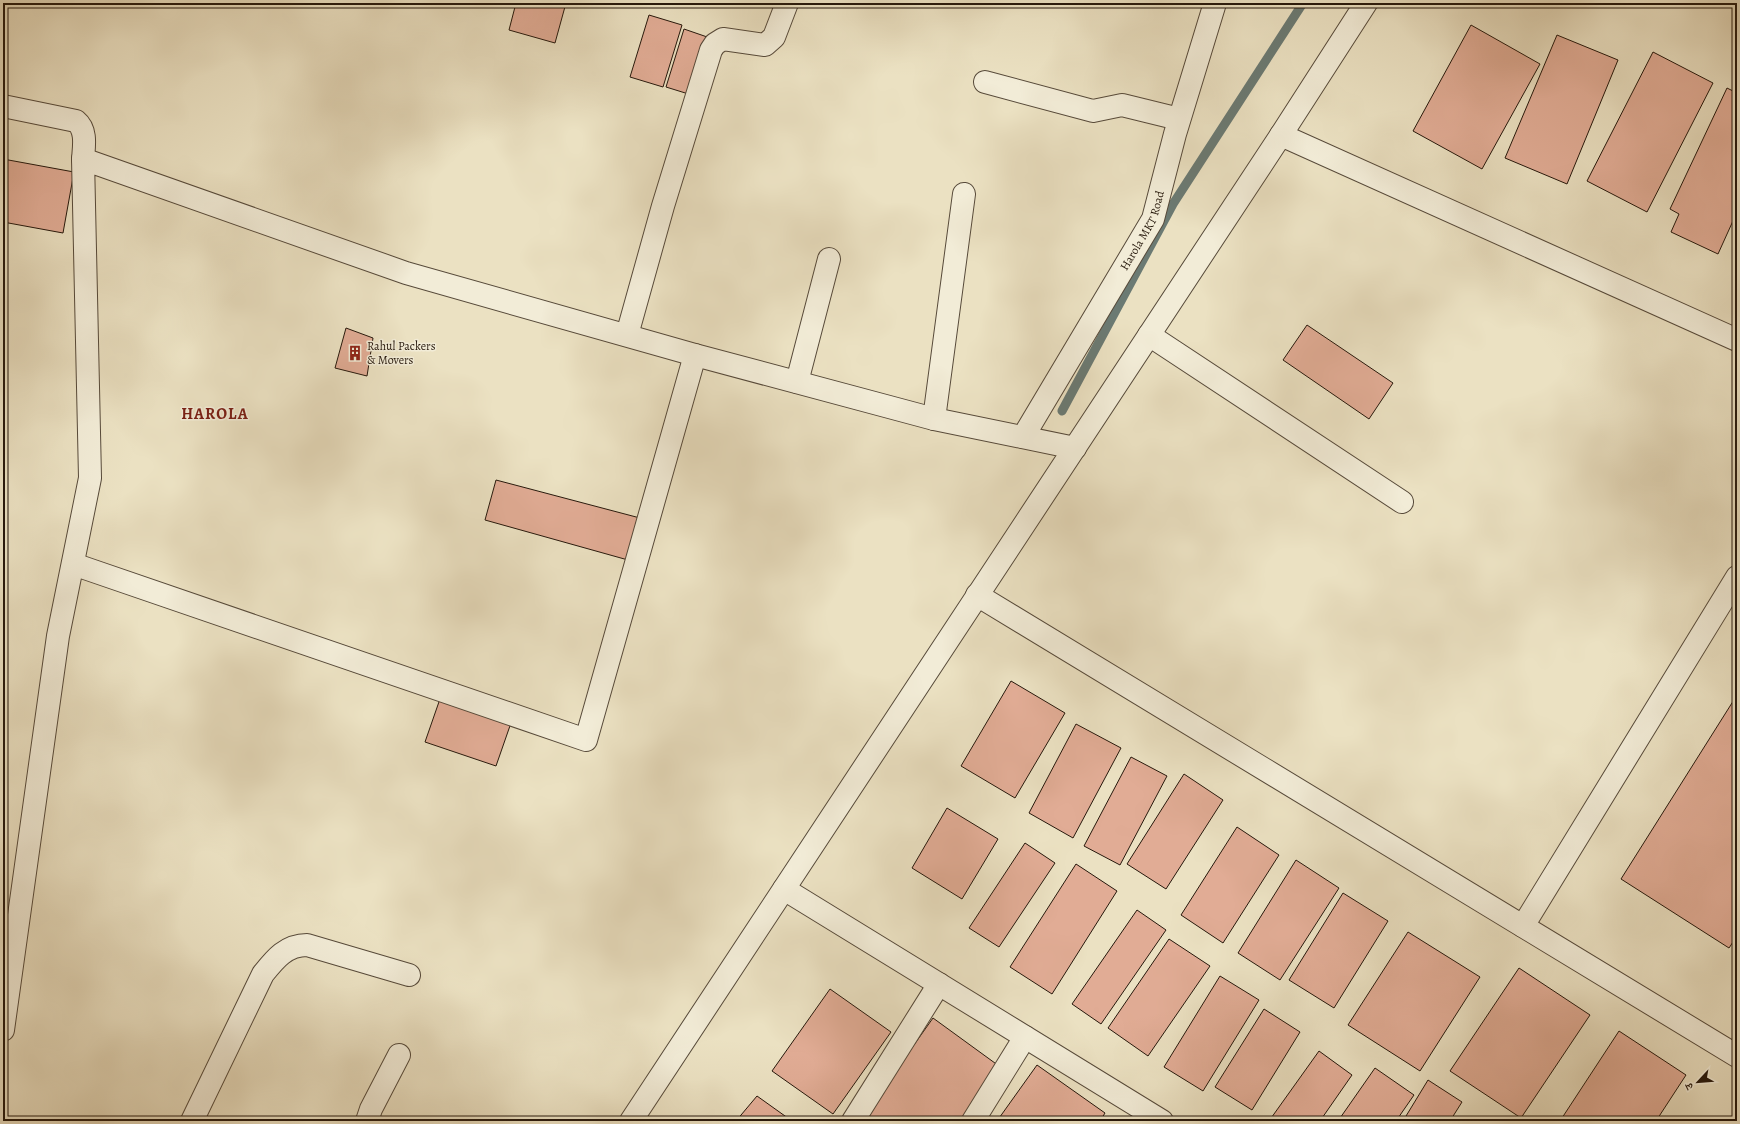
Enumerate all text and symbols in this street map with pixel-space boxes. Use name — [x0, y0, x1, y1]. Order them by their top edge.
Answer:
street label: Harola MKT Road — [1116, 188, 1168, 273]
place label: Rahul Packers & Movers — [367, 338, 436, 368]
building icon: Rahul Packers & Movers — [346, 344, 364, 362]
district label: HAROLA — [181, 403, 249, 425]
north arrow — [1678, 1062, 1718, 1102]
text: उ — [1681, 1079, 1698, 1093]

